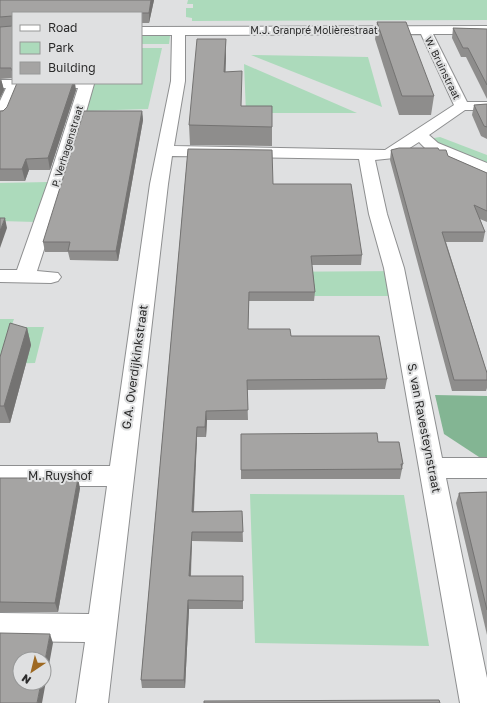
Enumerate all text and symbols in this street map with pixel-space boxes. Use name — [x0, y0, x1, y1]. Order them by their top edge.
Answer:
legend — [12, 12, 142, 84]
text: Road — [48, 20, 77, 35]
street label: M.J. Granpré Molièrestraat — [250, 24, 378, 36]
street label: W. Bruinstraat — [423, 35, 463, 101]
text: Park — [48, 40, 74, 55]
text: Building — [48, 60, 96, 75]
street label: P. Verhagenstraat — [49, 104, 85, 188]
street label: G.A. Overdijkinkstraat — [118, 304, 151, 430]
street label: S. van Ravesteynstraat — [405, 362, 444, 494]
street label: M. Ruyshof — [28, 468, 93, 483]
north arrow — [12, 651, 52, 691]
text: N — [19, 672, 33, 687]

